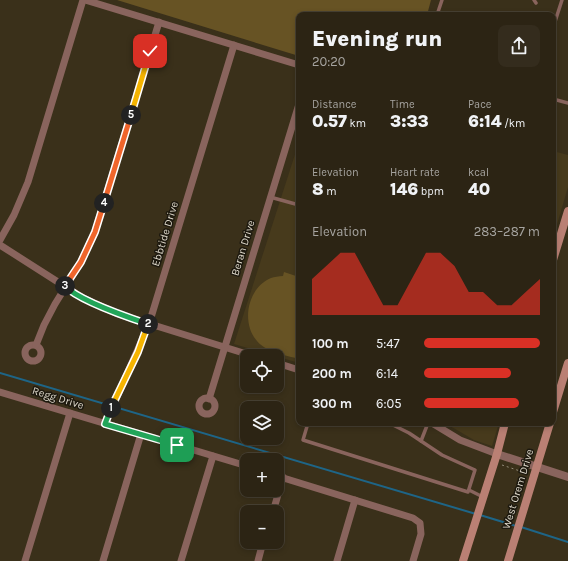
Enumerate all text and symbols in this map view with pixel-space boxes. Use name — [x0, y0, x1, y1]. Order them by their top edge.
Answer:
button: share — [498, 25, 540, 67]
text: Evening run — [312, 26, 442, 52]
pin — [133, 34, 167, 68]
icon: check — [139, 40, 161, 62]
text: 20:20 — [312, 54, 346, 69]
text: Distance — [312, 98, 356, 111]
text: Time — [390, 98, 415, 111]
text: Pace — [468, 98, 491, 111]
pin: 5 — [121, 105, 141, 125]
text: 5 — [128, 108, 134, 121]
text: 0.57 — [312, 111, 347, 131]
text: 3:33 — [390, 111, 429, 131]
text: 6:14 — [468, 111, 502, 131]
text: km — [347, 117, 366, 130]
text: /km — [502, 117, 525, 130]
text: Elevation — [312, 166, 359, 179]
text: Heart rate — [390, 166, 440, 179]
text: kcal — [468, 166, 489, 179]
text: 8 — [312, 179, 324, 199]
text: 146 — [390, 179, 418, 199]
text: 40 — [468, 179, 490, 199]
text: m — [324, 185, 336, 198]
text: bpm — [418, 185, 444, 198]
pin: 4 — [94, 193, 114, 213]
text: 4 — [101, 196, 107, 209]
street label: Ebbtide Drive — [149, 200, 181, 268]
street label: Beran Drive — [228, 218, 258, 277]
text: Elevation — [312, 224, 367, 239]
text: 283–287 m — [474, 224, 540, 239]
pin: 3 — [55, 276, 75, 296]
text: 3 — [62, 279, 68, 292]
pin: 2 — [138, 314, 158, 334]
text: 2 — [145, 317, 151, 330]
text: 100 m — [312, 336, 349, 351]
text: 5:47 — [376, 336, 400, 351]
map controls — [240, 349, 284, 549]
button: locate — [240, 349, 284, 393]
text: 200 m — [312, 366, 352, 381]
text: 6:14 — [376, 366, 398, 381]
street label: Regg Drive — [31, 384, 86, 412]
text: 300 m — [312, 396, 352, 411]
text: 6:05 — [376, 396, 402, 411]
pin: 1 — [101, 398, 121, 418]
text: 1 — [109, 401, 113, 414]
button: layers — [240, 401, 284, 445]
pin — [160, 428, 194, 462]
icon: arrive — [166, 434, 188, 456]
street label: West Orem Drive — [500, 447, 536, 531]
button: + — [240, 453, 284, 497]
button: − — [240, 505, 284, 549]

